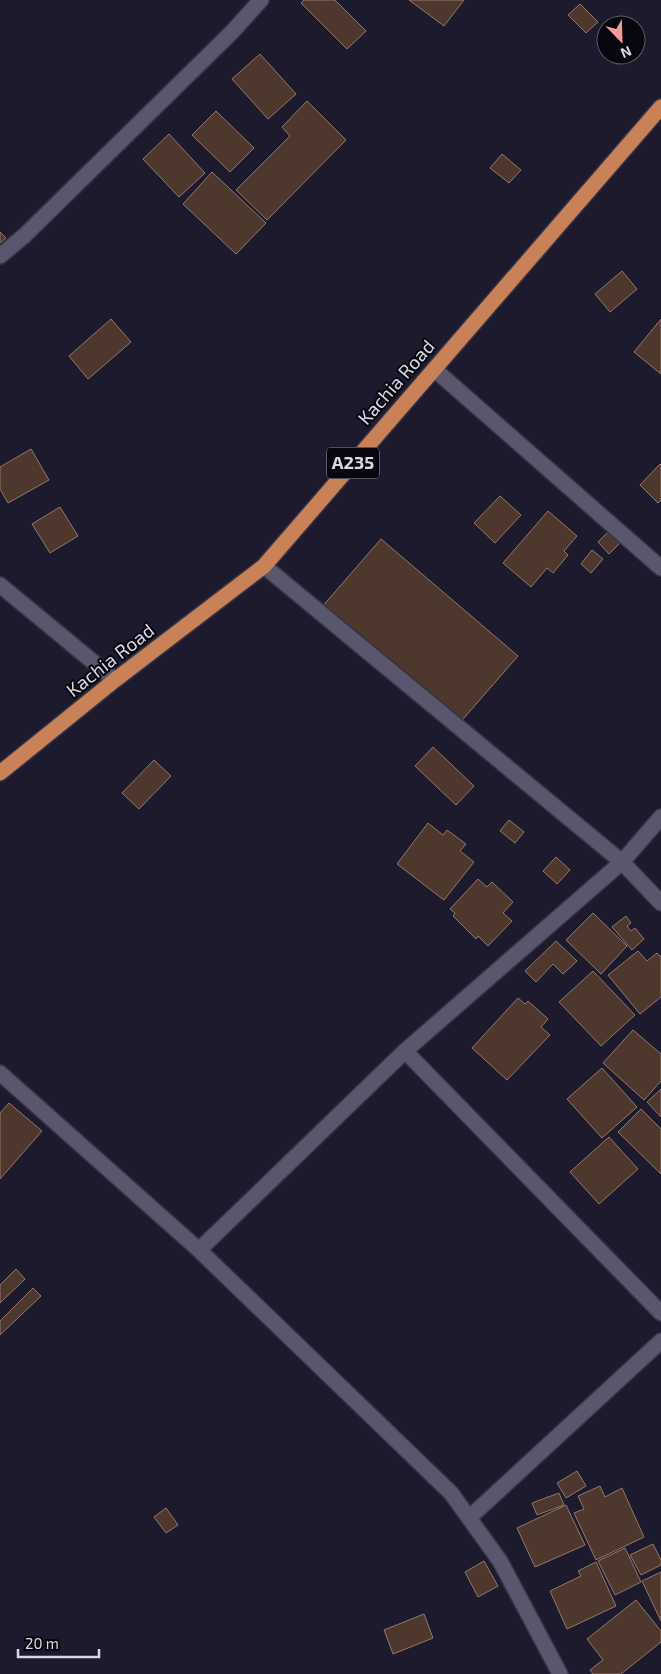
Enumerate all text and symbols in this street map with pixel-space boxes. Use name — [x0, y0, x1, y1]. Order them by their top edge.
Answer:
north arrow — [596, 15, 646, 65]
text: N — [618, 43, 634, 62]
street label: Kachia Road — [352, 334, 439, 429]
road number: A235 — [327, 448, 379, 478]
street label: Kachia Road — [61, 618, 158, 701]
scale bar — [18, 1626, 99, 1658]
text: 20 m — [25, 1634, 59, 1652]

